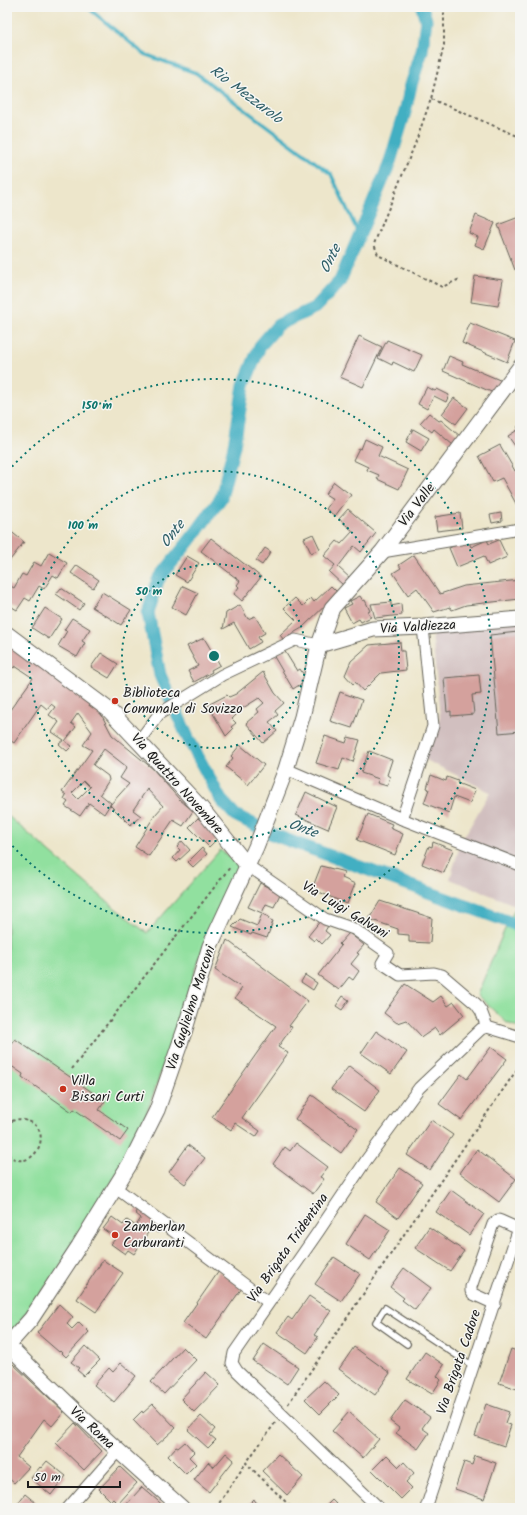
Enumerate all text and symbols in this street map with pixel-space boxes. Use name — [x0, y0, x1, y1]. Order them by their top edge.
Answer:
water label: Rio Mezzarolo — [204, 59, 289, 131]
water label: Onte — [314, 239, 349, 278]
text: 150 m — [82, 396, 112, 415]
street label: Via Valle — [393, 478, 441, 532]
water label: Onte — [154, 514, 192, 553]
text: 100 m — [68, 516, 98, 535]
text: 50 m — [135, 582, 163, 601]
street label: Via Valdiezza — [380, 614, 456, 640]
centre of rings — [207, 649, 221, 663]
place label: Biblioteca Comunale di Sovizzo — [123, 682, 243, 720]
marker: Biblioteca Comunale di Sovizzo — [110, 696, 120, 706]
street label: Via Quattro Novembre — [125, 728, 229, 840]
water label: Onte — [285, 813, 322, 846]
street label: Via Luigi Galvani — [297, 875, 393, 945]
street label: Via Guglielmo Marconi — [160, 942, 222, 1073]
place label: Villa Bissari Curti — [71, 1070, 144, 1108]
marker: Villa Bissari Curti — [58, 1084, 68, 1094]
street label: Via Brigata Tridentina — [242, 1189, 334, 1307]
place label: Zamberlan Carburanti — [123, 1216, 185, 1254]
marker: Zamberlan Carburanti — [110, 1230, 120, 1240]
street label: Via Brigata Cadore — [431, 1306, 488, 1418]
street label: Via Roma — [64, 1401, 120, 1455]
scale bar — [28, 1463, 120, 1489]
text: 50 m — [34, 1468, 61, 1487]

